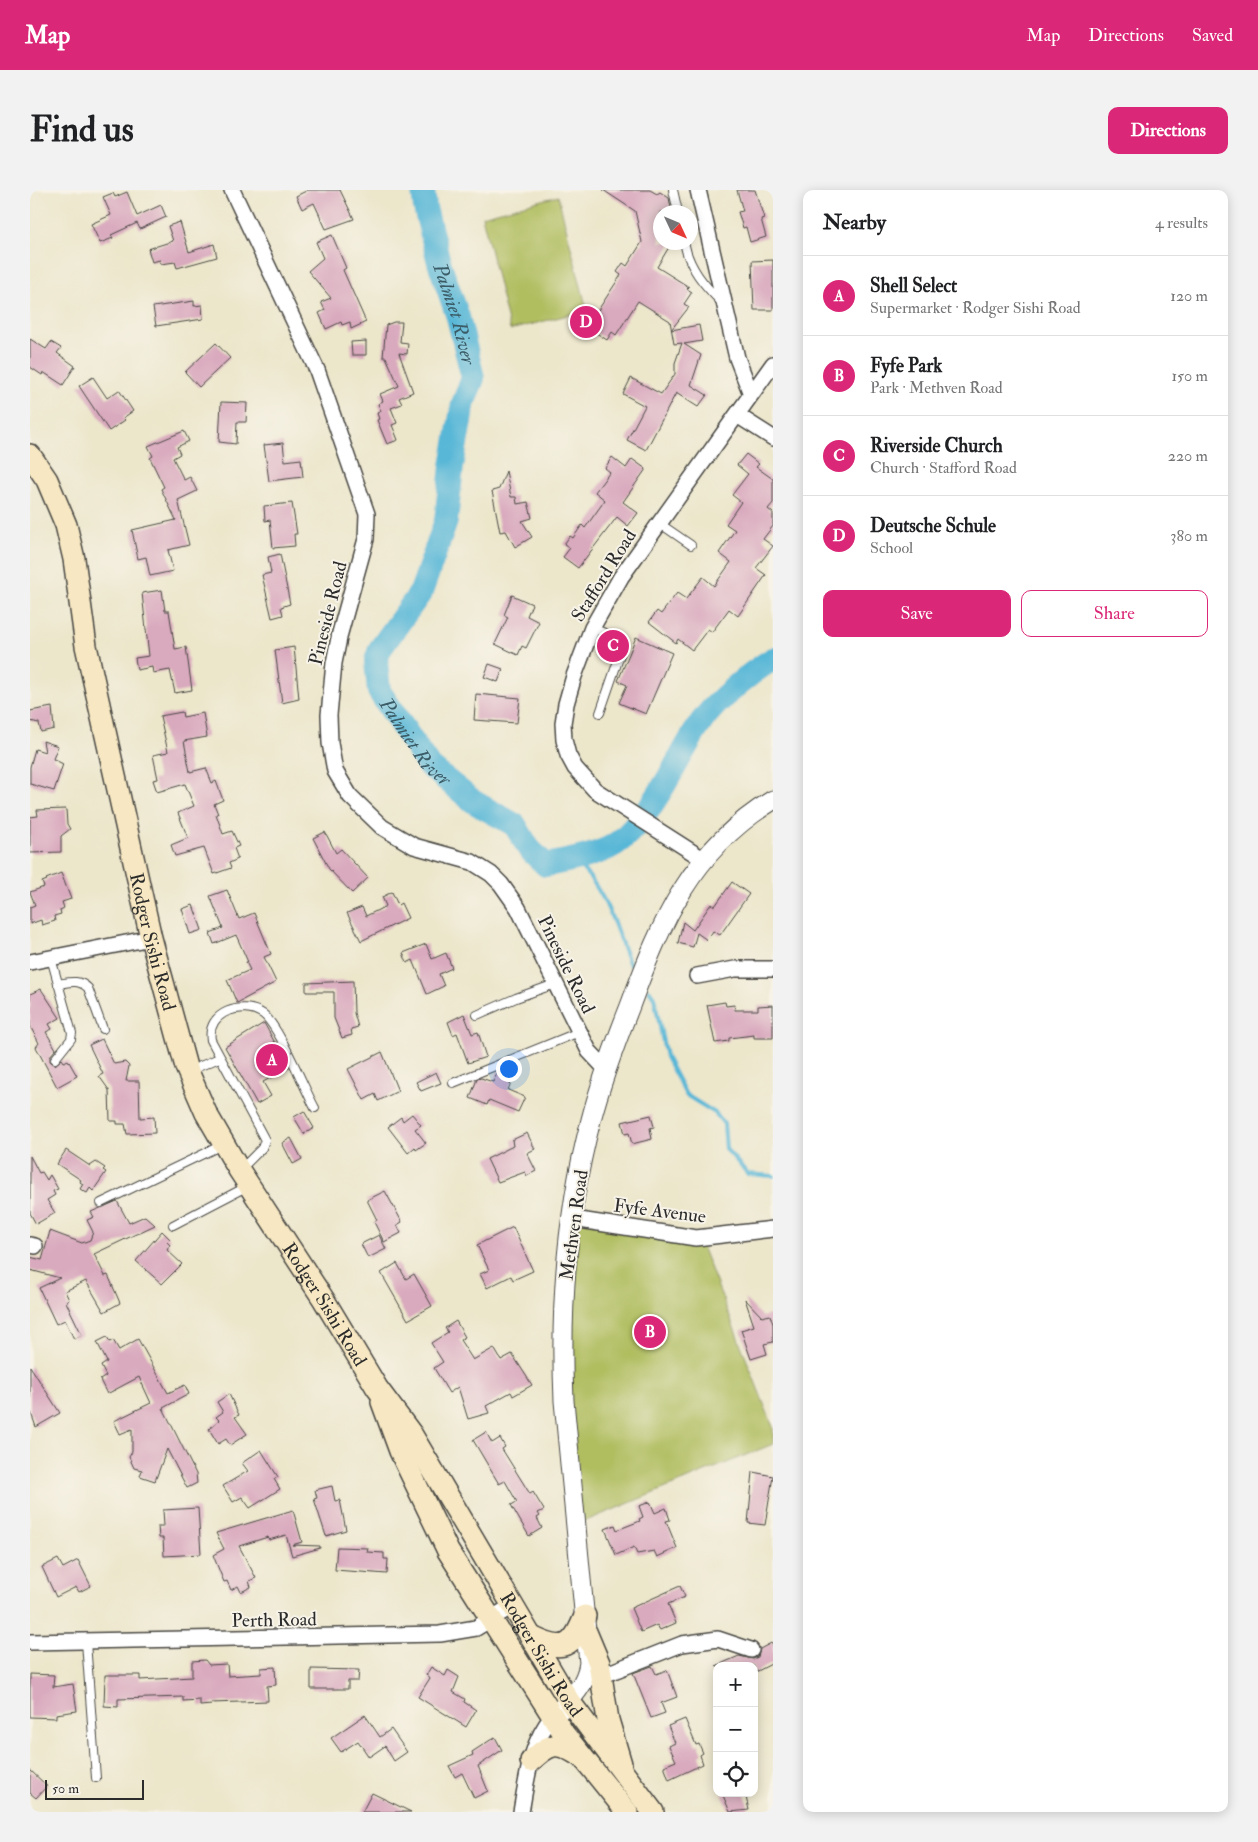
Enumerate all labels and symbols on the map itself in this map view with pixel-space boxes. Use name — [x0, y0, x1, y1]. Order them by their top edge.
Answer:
north arrow — [653, 205, 698, 250]
water label: Palmiet River — [427, 259, 482, 369]
pin: D — [570, 303, 602, 341]
street label: Stafford Road — [566, 524, 642, 626]
street label: Pineside Road — [303, 558, 353, 668]
pin: C — [597, 627, 629, 665]
water label: Palmiet River — [373, 692, 457, 793]
street label: Rodger Sishi Road — [124, 871, 181, 1014]
street label: Pineside Road — [532, 911, 600, 1018]
pin: A — [256, 1041, 288, 1079]
your location — [496, 1056, 522, 1082]
street label: Methven Road — [554, 1168, 594, 1282]
street label: Fyfe Avenue — [612, 1193, 707, 1229]
street label: Rodger Sishi Road — [277, 1238, 372, 1371]
pin: B — [634, 1313, 666, 1351]
street label: Rodger Sishi Road — [494, 1588, 588, 1722]
street label: Perth Road — [231, 1607, 318, 1633]
scale bar — [45, 1777, 144, 1800]

